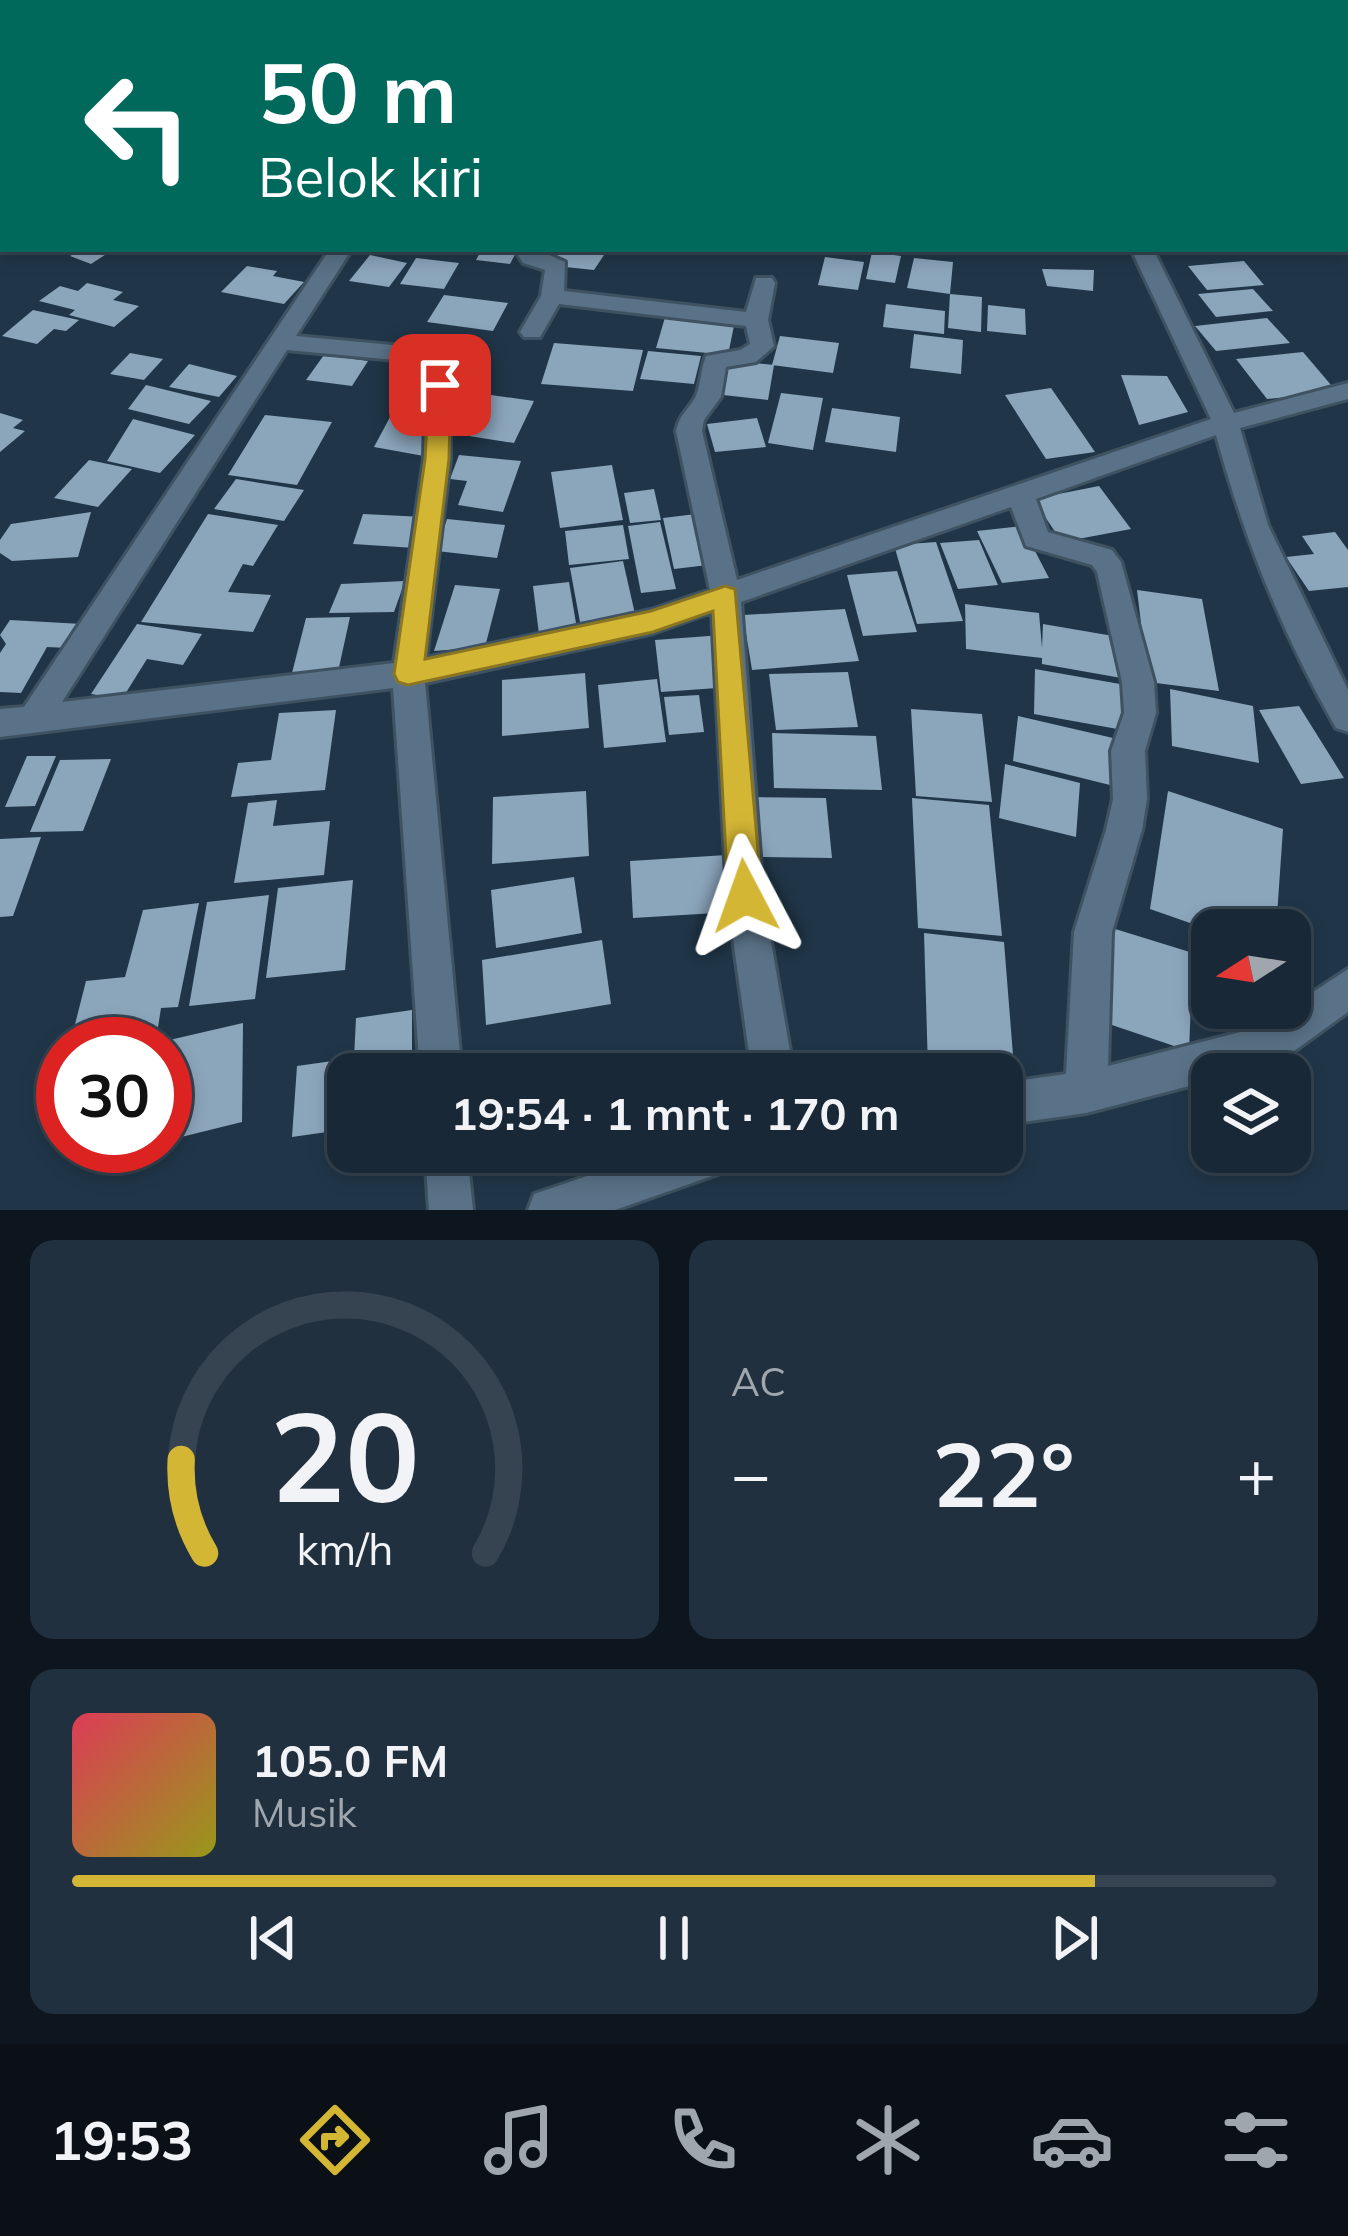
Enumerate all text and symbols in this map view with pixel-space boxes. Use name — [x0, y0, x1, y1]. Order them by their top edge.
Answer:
text: 50 m — [258, 39, 457, 144]
icon: left — [60, 48, 216, 204]
text: Belok kiri — [258, 143, 483, 211]
pin — [389, 334, 491, 436]
icon: arrive — [407, 352, 473, 418]
position arrow — [682, 833, 808, 959]
north arrow — [1191, 909, 1311, 1029]
map controls — [1191, 909, 1311, 1173]
speed limit sign: 30 — [36, 1017, 192, 1173]
button: layers — [1191, 1053, 1311, 1173]
text: 19:54 · 1 mnt · 170 m — [451, 1085, 899, 1141]
text: AC — [731, 1357, 786, 1406]
text: 20 — [270, 1377, 419, 1533]
text: 22° — [932, 1417, 1075, 1530]
text: − — [731, 1432, 771, 1515]
text: + — [1236, 1432, 1276, 1515]
text: km/h — [296, 1521, 393, 1575]
text: 105.0 FM — [252, 1732, 448, 1788]
text: Musik — [252, 1788, 357, 1837]
icon: previous — [240, 1905, 306, 1971]
icon: pause — [641, 1905, 707, 1971]
icon: next — [1042, 1905, 1108, 1971]
icon: directions — [293, 2098, 377, 2182]
icon: music — [477, 2098, 561, 2182]
icon: phone — [661, 2098, 745, 2182]
icon: climate — [846, 2098, 930, 2182]
icon: car — [1030, 2098, 1114, 2182]
icon: filters — [1214, 2098, 1298, 2182]
text: 19:53 — [50, 2106, 193, 2174]

